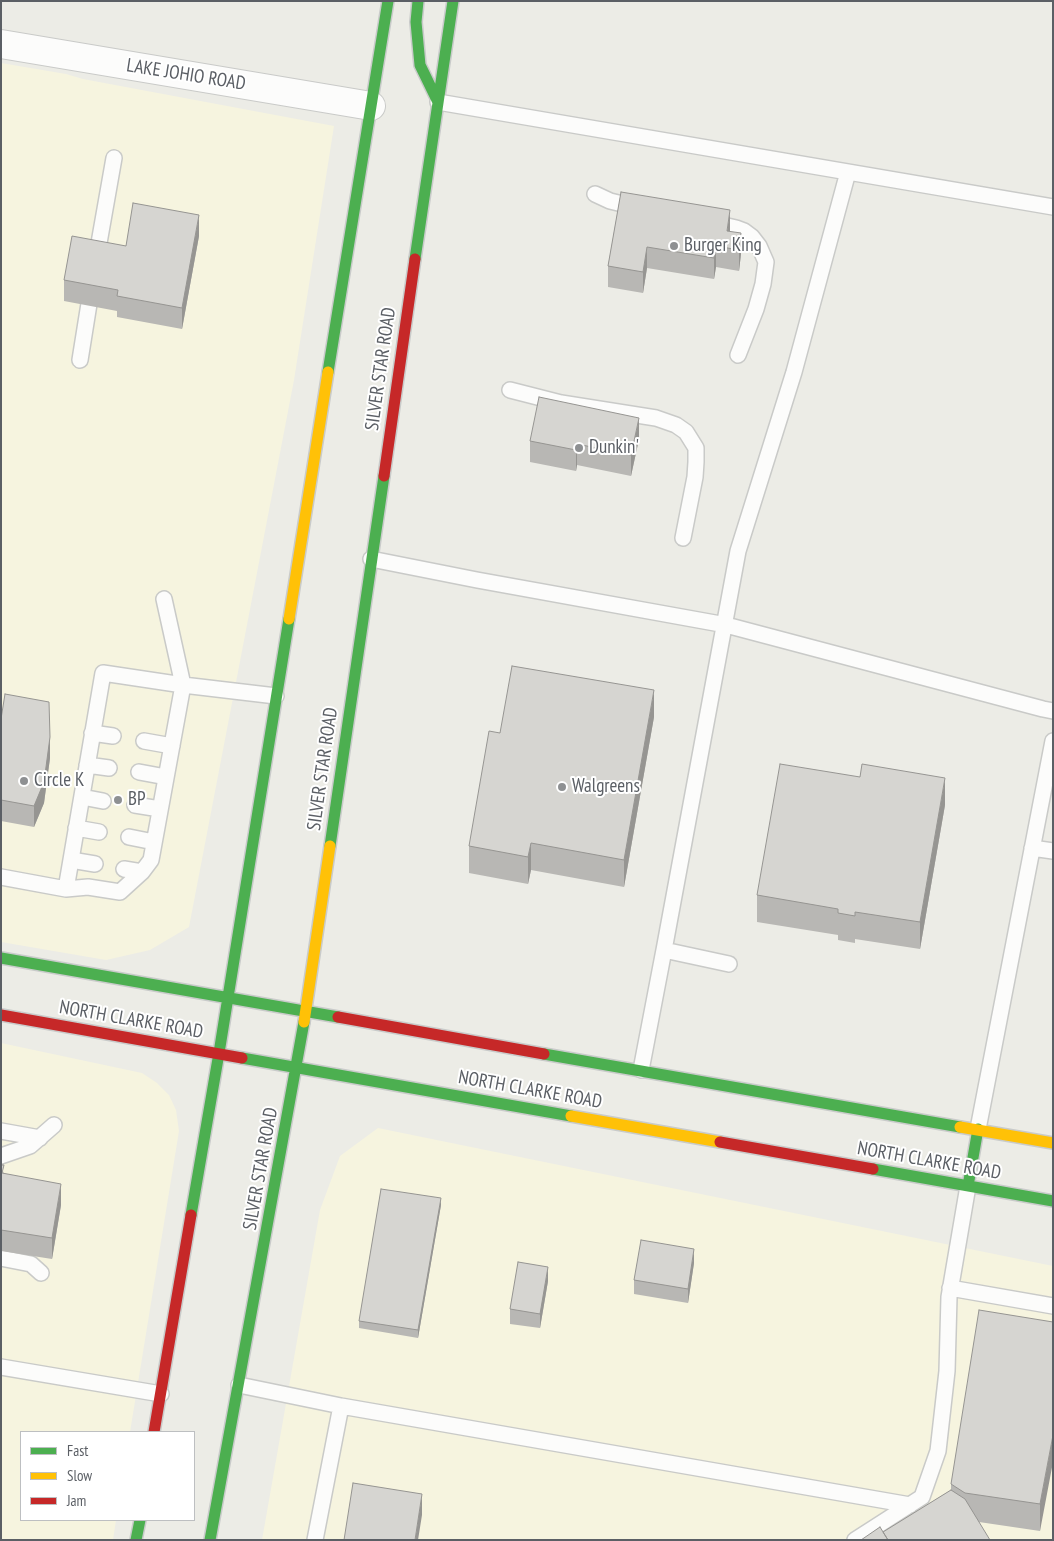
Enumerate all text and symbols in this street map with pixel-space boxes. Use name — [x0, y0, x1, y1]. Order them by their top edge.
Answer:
street label: LAKE JOHIO ROAD — [125, 54, 247, 96]
place label: Burger King — [684, 235, 762, 257]
marker: Burger King — [668, 240, 680, 252]
street label: SILVER STAR ROAD — [361, 306, 401, 432]
place label: Dunkin' — [589, 437, 639, 459]
marker: Dunkin' — [573, 442, 585, 454]
street label: SILVER STAR ROAD — [303, 706, 343, 832]
place label: Circle K — [34, 770, 84, 792]
marker: Circle K — [18, 775, 30, 787]
place label: Walgreens — [572, 776, 640, 798]
marker: Walgreens — [556, 781, 568, 793]
place label: BP — [128, 789, 146, 811]
marker: BP — [112, 794, 124, 806]
street label: NORTH CLARKE ROAD — [57, 996, 205, 1044]
street label: NORTH CLARKE ROAD — [456, 1066, 604, 1114]
street label: SILVER STAR ROAD — [239, 1106, 283, 1232]
street label: NORTH CLARKE ROAD — [855, 1137, 1003, 1185]
legend — [20, 1431, 195, 1521]
text: Fast — [67, 1441, 88, 1460]
text: Slow — [67, 1466, 92, 1485]
text: Jam — [67, 1491, 86, 1510]

